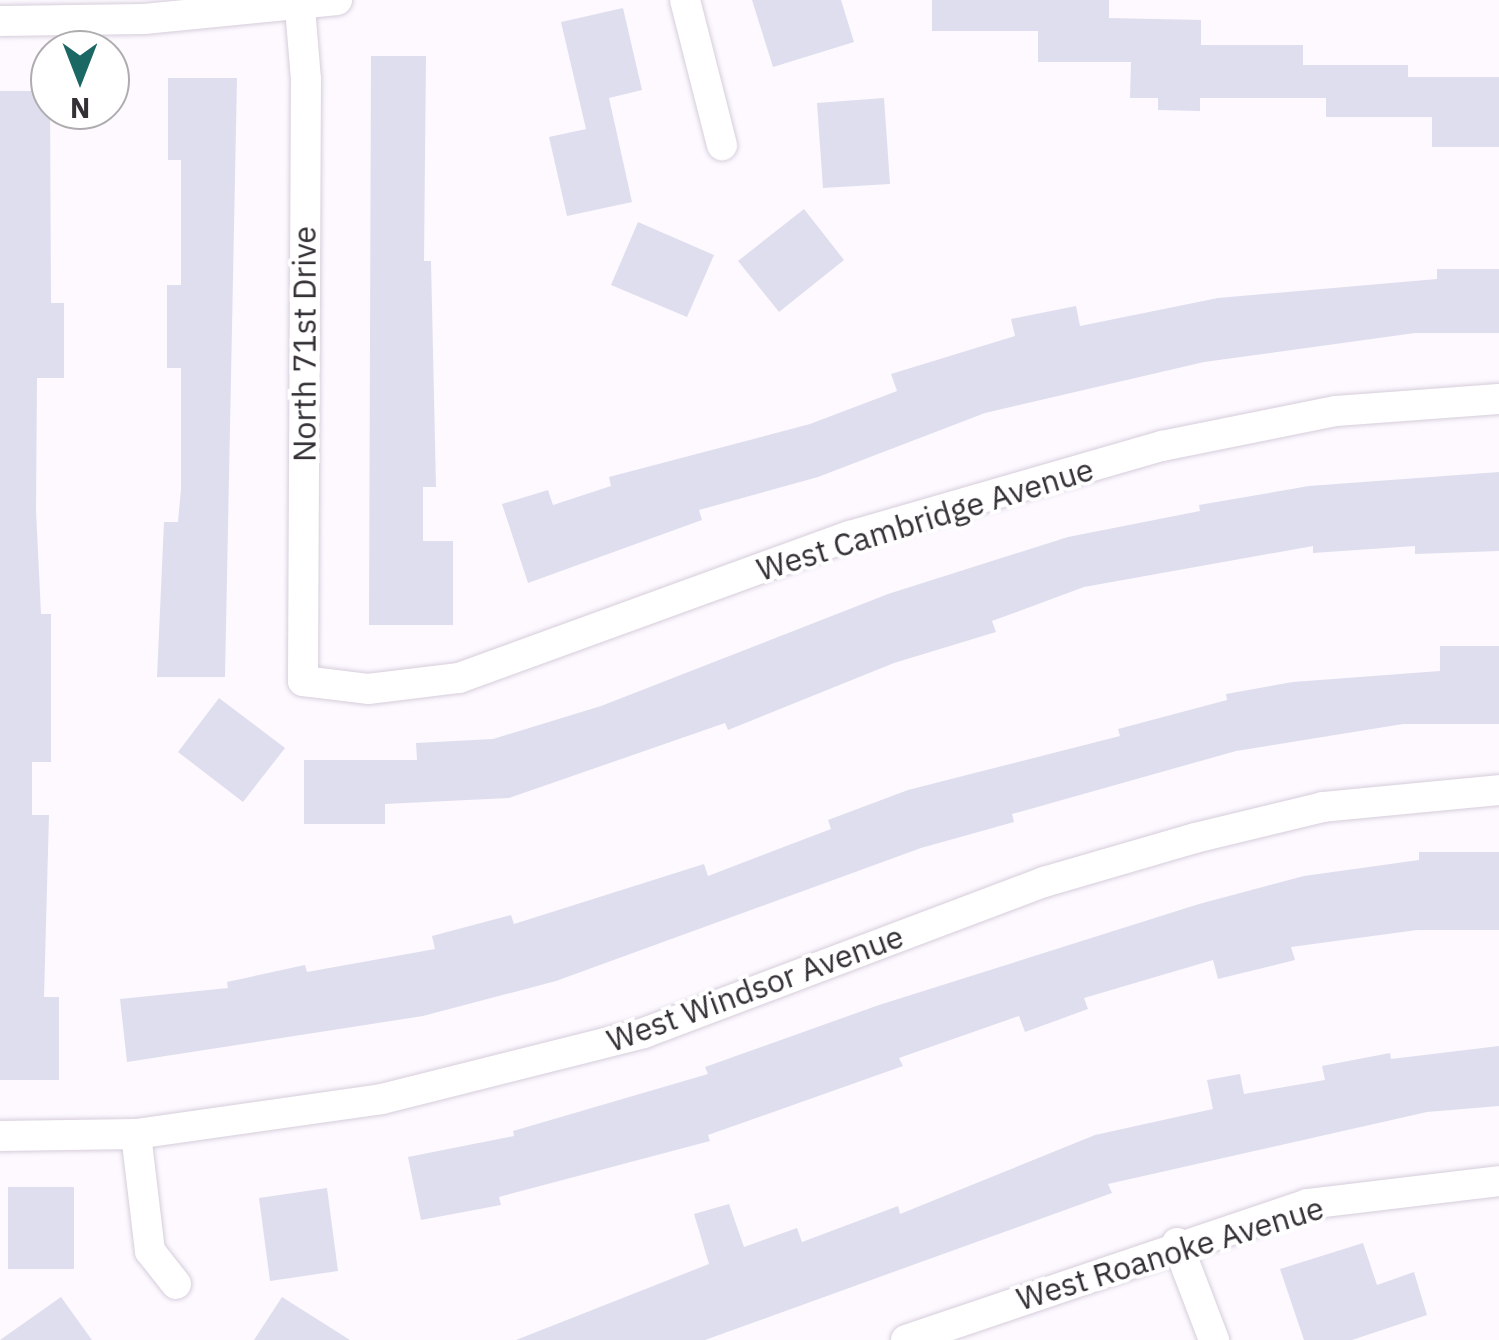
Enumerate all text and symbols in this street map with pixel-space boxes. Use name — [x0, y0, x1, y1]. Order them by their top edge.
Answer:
north arrow — [30, 30, 130, 130]
text: N — [70, 90, 90, 127]
street label: North 71st Drive — [285, 226, 323, 462]
street label: West Cambridge Avenue — [752, 449, 1098, 589]
street label: West Windsor Avenue — [602, 916, 908, 1060]
street label: West Roanoke Avenue — [1012, 1188, 1328, 1318]

